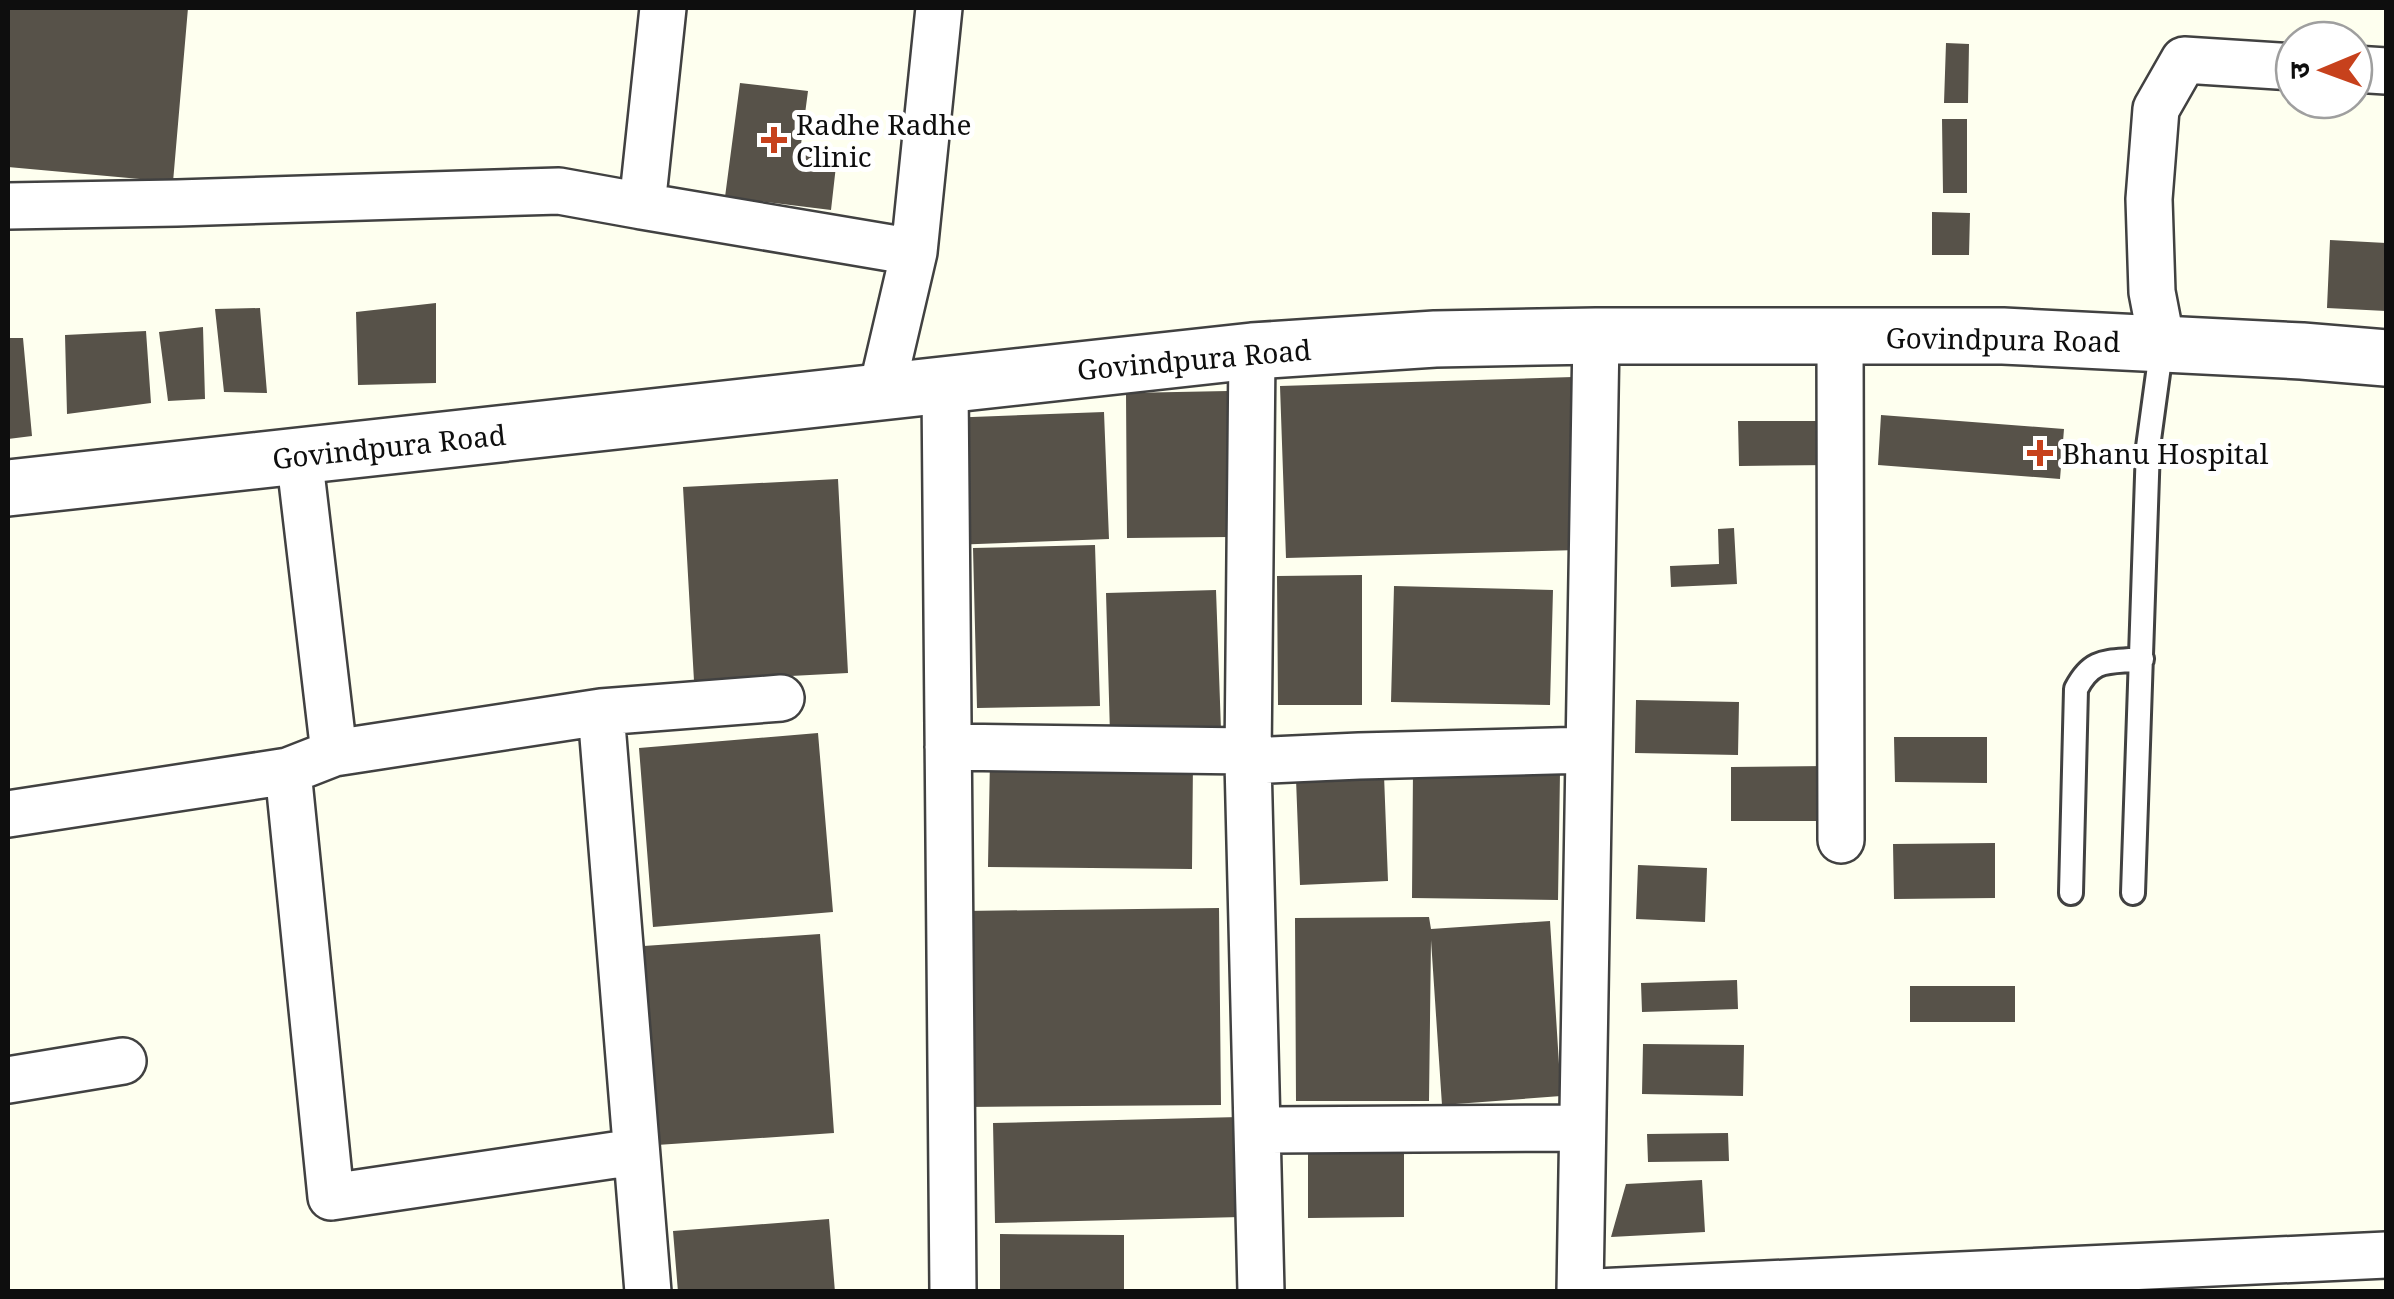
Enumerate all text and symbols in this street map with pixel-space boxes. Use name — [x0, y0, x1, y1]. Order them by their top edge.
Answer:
north arrow — [2274, 20, 2374, 120]
text: उ — [2279, 61, 2317, 79]
place label: Radhe Radhe Clinic — [796, 105, 971, 175]
marker: Radhe Radhe Clinic — [761, 127, 787, 153]
street label: Govindpura Road — [1885, 318, 2121, 360]
street label: Govindpura Road — [1075, 330, 1313, 388]
street label: Govindpura Road — [270, 415, 508, 477]
place label: Bhanu Hospital — [2062, 434, 2269, 472]
marker: Bhanu Hospital — [2027, 440, 2053, 466]

